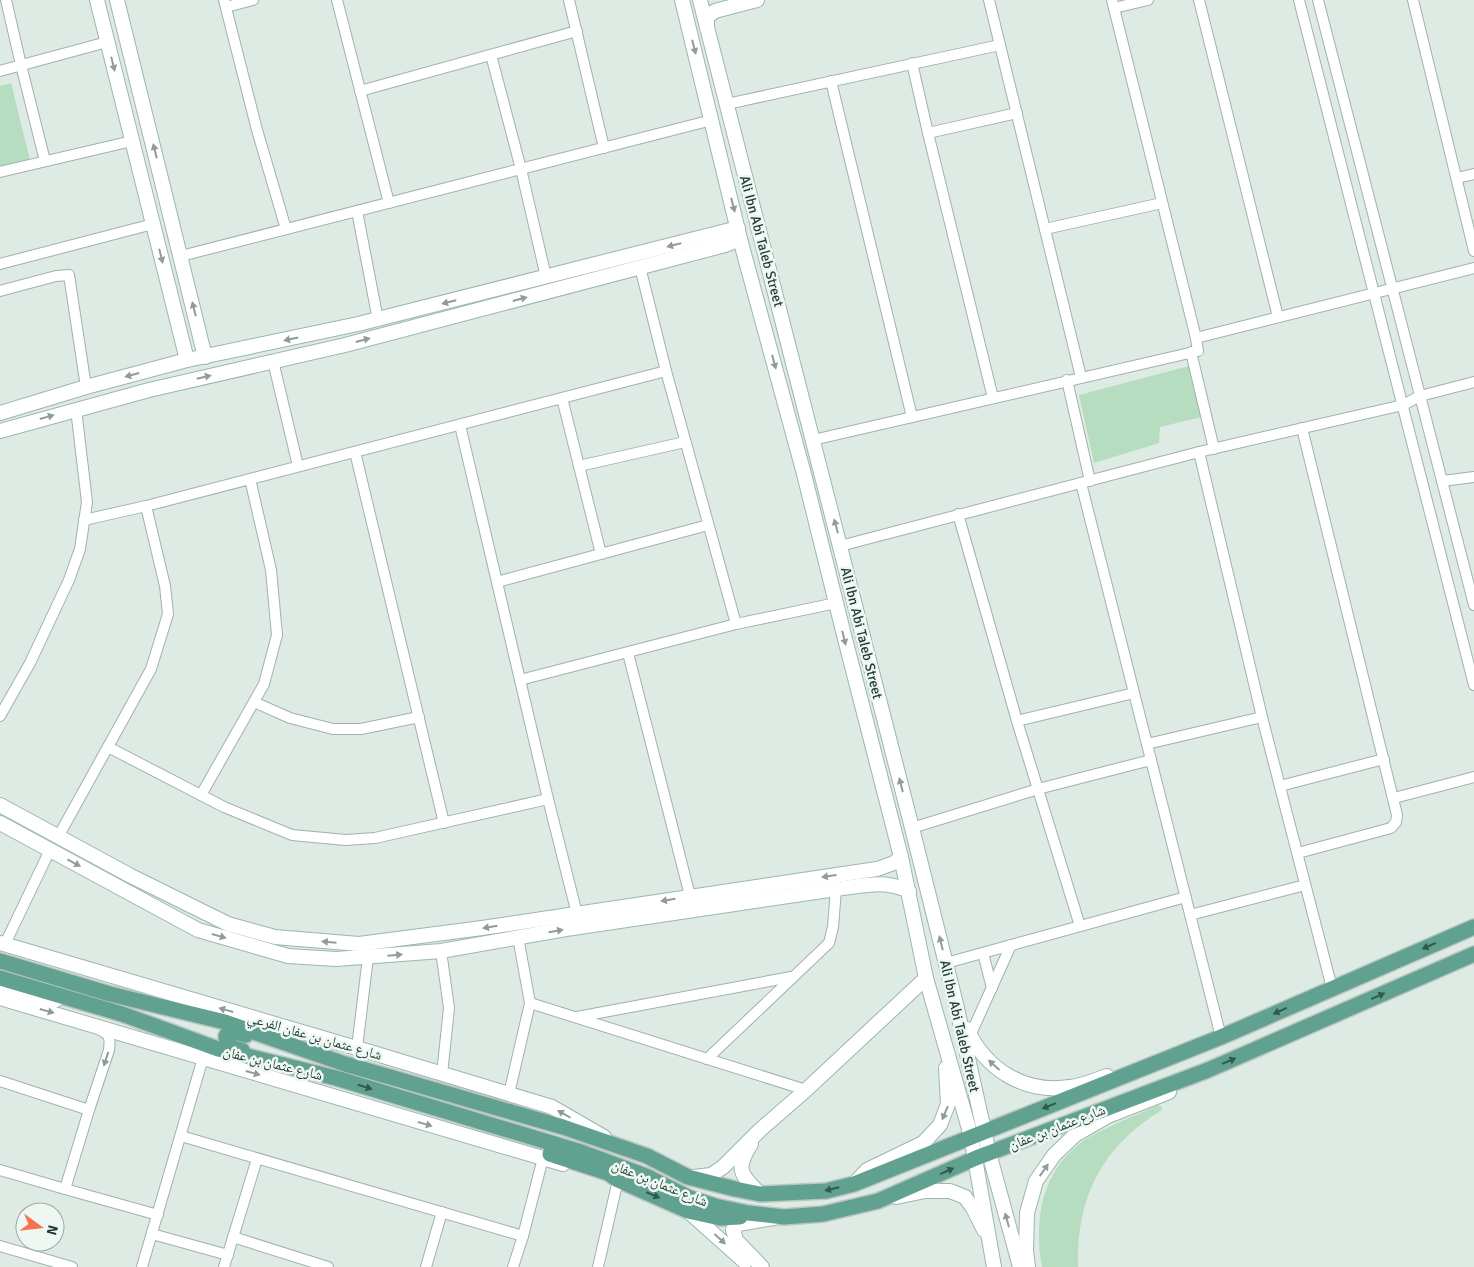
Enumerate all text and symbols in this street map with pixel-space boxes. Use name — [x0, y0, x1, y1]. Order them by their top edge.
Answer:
one-way arrow — [690, 40, 698, 55]
one-way arrow — [109, 57, 117, 72]
one-way arrow — [151, 144, 159, 159]
street label: Ali Ibn Abi Taleb Street — [736, 174, 787, 309]
one-way arrow — [729, 198, 737, 213]
one-way arrow — [667, 241, 682, 249]
one-way arrow — [157, 248, 165, 263]
one-way arrow — [512, 294, 527, 302]
one-way arrow — [441, 298, 456, 306]
one-way arrow — [189, 302, 197, 317]
one-way arrow — [282, 335, 298, 343]
one-way arrow — [355, 336, 370, 344]
one-way arrow — [770, 355, 778, 370]
one-way arrow — [125, 371, 140, 379]
one-way arrow — [197, 373, 212, 381]
one-way arrow — [39, 413, 54, 421]
one-way arrow — [831, 518, 839, 533]
street label: Ali Ibn Abi Taleb Street — [837, 565, 886, 701]
one-way arrow — [841, 631, 849, 646]
one-way arrow — [897, 778, 905, 793]
one-way arrow — [66, 859, 81, 867]
one-way arrow — [821, 872, 837, 880]
one-way arrow — [660, 896, 676, 904]
one-way arrow — [482, 923, 498, 931]
one-way arrow — [548, 926, 564, 934]
one-way arrow — [211, 932, 226, 940]
one-way arrow — [937, 935, 945, 950]
one-way arrow — [321, 937, 337, 945]
one-way arrow — [1422, 942, 1436, 950]
one-way arrow — [388, 950, 404, 958]
street label: Ali Ibn Abi Taleb Street — [936, 958, 983, 1094]
one-way arrow — [1371, 992, 1385, 1000]
one-way arrow — [218, 1005, 233, 1013]
one-way arrow — [1273, 1007, 1287, 1015]
one-way arrow — [39, 1008, 54, 1016]
street label: شارع عثمان بن عفان الفرعي — [246, 1009, 384, 1063]
street label: شارع عثمان بن عفان — [222, 1043, 324, 1083]
one-way arrow — [101, 1052, 109, 1067]
one-way arrow — [1222, 1056, 1236, 1064]
one-way arrow — [989, 1059, 1001, 1071]
one-way arrow — [245, 1069, 260, 1077]
one-way arrow — [358, 1084, 373, 1092]
street label: شارع عثمان بن عفان — [1007, 1101, 1108, 1155]
one-way arrow — [1042, 1102, 1056, 1110]
one-way arrow — [940, 1106, 948, 1120]
one-way arrow — [558, 1110, 571, 1119]
one-way arrow — [418, 1120, 433, 1128]
street label: شارع عثمان بن عفان — [609, 1157, 710, 1211]
one-way arrow — [1039, 1163, 1049, 1176]
one-way arrow — [940, 1166, 954, 1174]
one-way arrow — [825, 1185, 840, 1193]
one-way arrow — [646, 1192, 660, 1200]
north arrow — [15, 1202, 65, 1252]
one-way arrow — [1003, 1212, 1011, 1227]
text: N — [43, 1223, 62, 1237]
one-way arrow — [713, 1233, 725, 1245]

